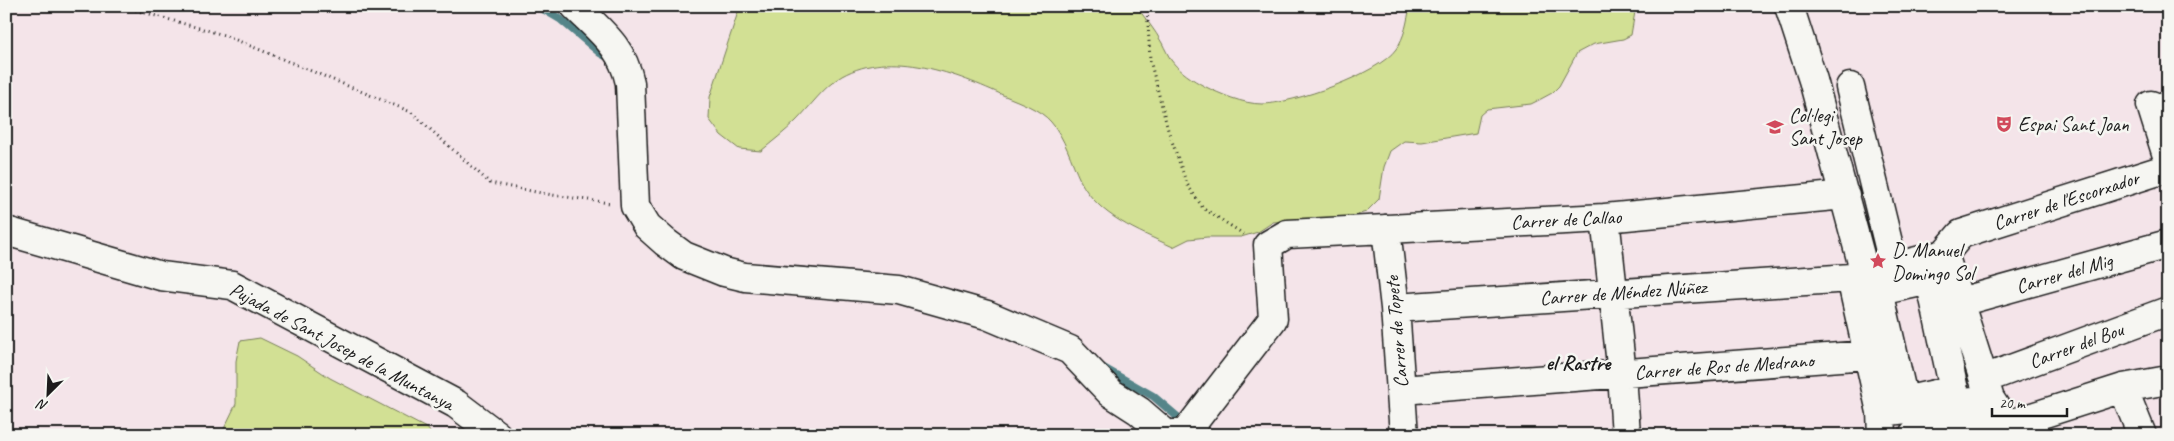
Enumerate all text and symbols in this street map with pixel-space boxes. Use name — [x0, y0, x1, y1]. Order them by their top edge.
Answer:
place label: Col·legi Sant Josep — [1789, 103, 1863, 151]
place label: Espai Sant Joan — [2018, 112, 2130, 137]
theatre icon: Espai Sant Joan — [1994, 114, 2014, 134]
school or university icon: Col·legi Sant Josep — [1765, 117, 1785, 137]
street label: Carrer de l'Escorxador — [1990, 165, 2144, 236]
street label: Carrer de Callao — [1510, 204, 1623, 235]
place label: D. Manuel Domingo Sol — [1892, 238, 1977, 286]
street label: Carrer del Mig — [2013, 247, 2117, 299]
place icon: D. Manuel Domingo Sol — [1868, 251, 1888, 271]
street label: Carrer de Topete — [1379, 274, 1414, 389]
street label: Carrer de Méndez Núñez — [1539, 274, 1710, 311]
street label: Pujada de Sant Josep de la Muntanya — [225, 277, 460, 417]
street label: Carrer del Bou — [2026, 316, 2128, 374]
street label: Carrer de Ros de Medrano — [1634, 348, 1816, 385]
district label: el Rastre — [1546, 350, 1612, 376]
north arrow — [22, 368, 72, 418]
scale bar — [1992, 386, 2066, 418]
text: 20 m — [1999, 394, 2026, 413]
text: N — [33, 395, 50, 415]

